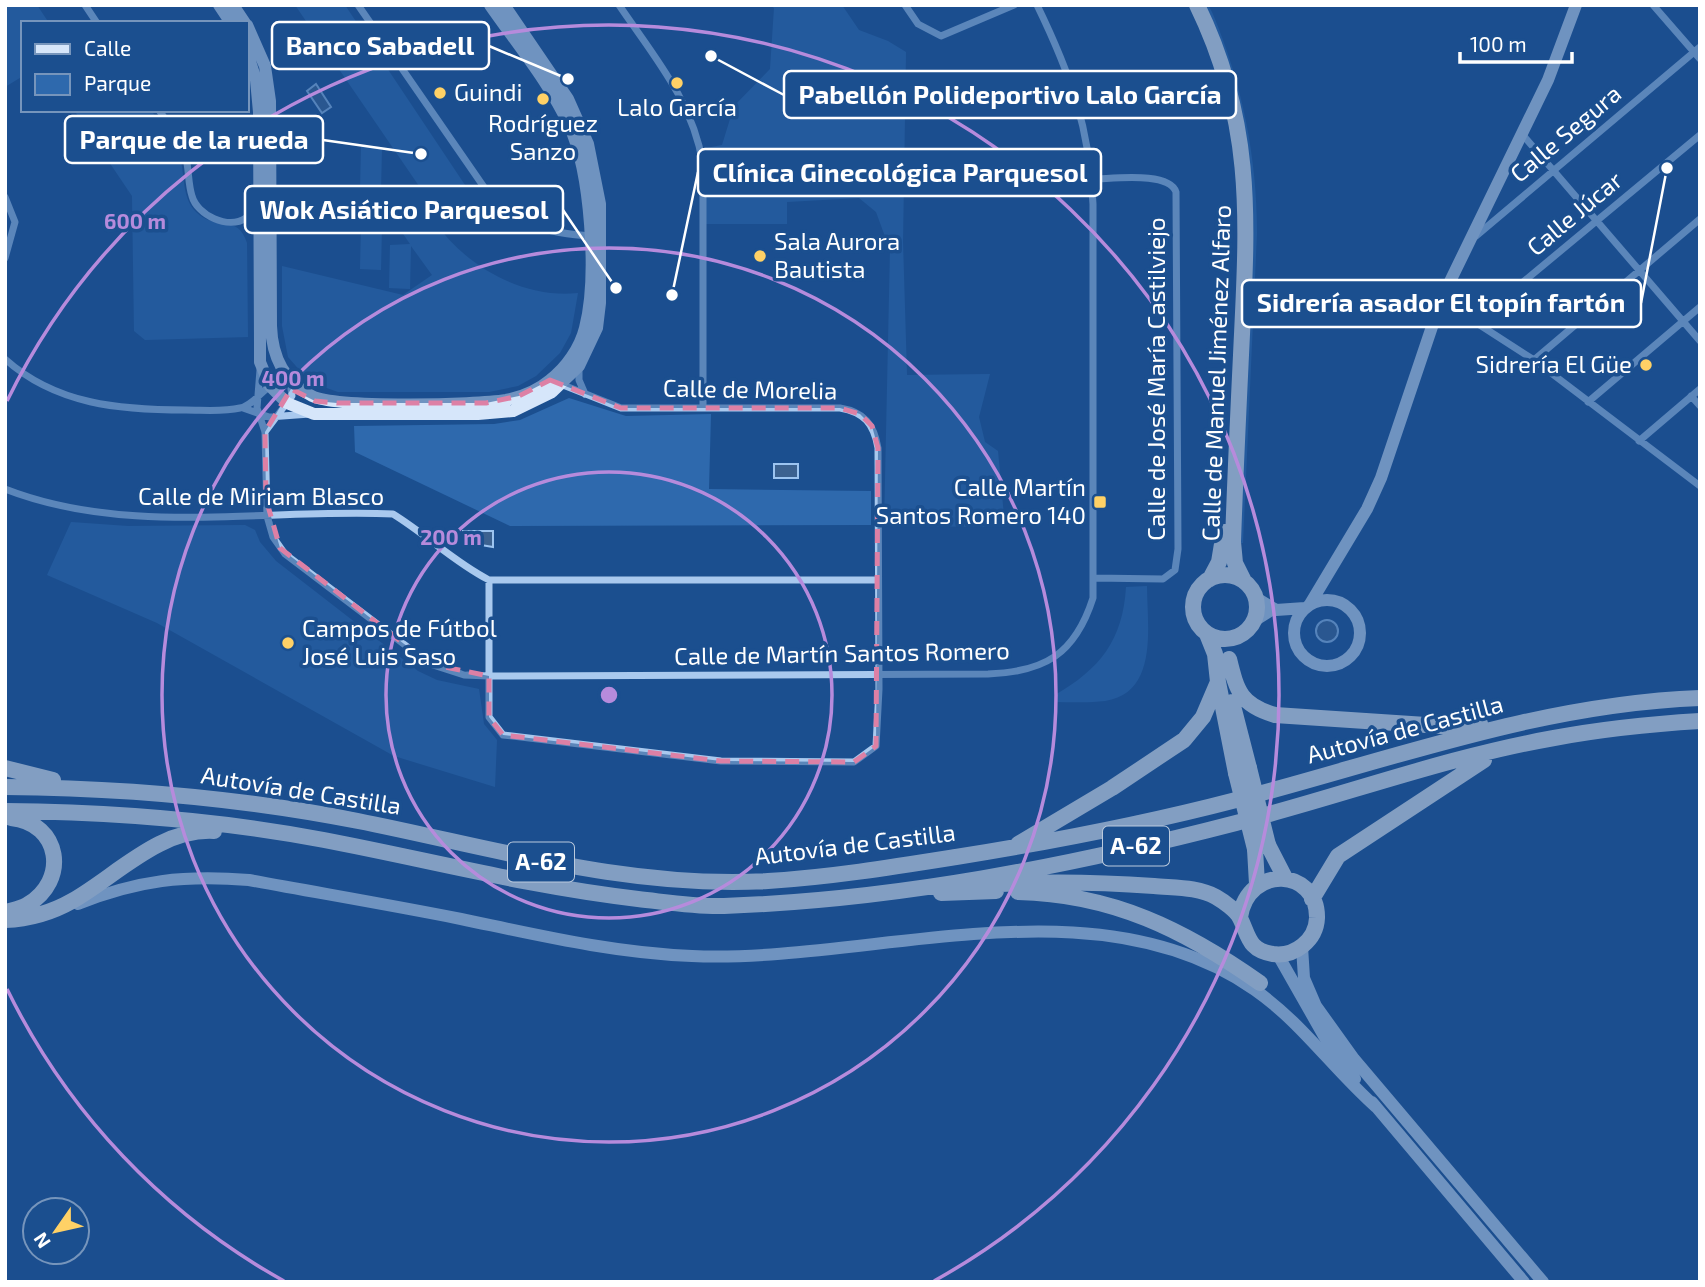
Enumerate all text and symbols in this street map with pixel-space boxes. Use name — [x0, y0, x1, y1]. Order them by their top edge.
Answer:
legend — [21, 21, 248, 112]
scale bar — [1460, 21, 1572, 65]
callout: Banco Sabadell — [272, 22, 489, 69]
text: Banco Sabadell — [286, 29, 475, 60]
text: 100 m — [1470, 31, 1527, 56]
text: Calle — [84, 35, 131, 60]
text: Parque — [84, 70, 151, 95]
callout: Pabellón Polideportivo Lalo García — [784, 71, 1236, 118]
marker: Lalo García — [669, 75, 685, 91]
place label: Guindi — [454, 77, 522, 106]
text: Pabellón Polideportivo Lalo García — [798, 78, 1222, 109]
street label: Calle Segura — [1504, 78, 1626, 188]
marker: Guindi — [432, 85, 448, 101]
marker: Rodríguez Sanzo — [535, 91, 551, 107]
place label: Lalo García — [617, 92, 737, 121]
place label: Rodríguez Sanzo — [488, 108, 598, 165]
callout: Parque de la rueda — [65, 116, 323, 163]
text: Parque de la rueda — [79, 123, 309, 154]
callout: Clínica Ginecológica Parquesol — [698, 149, 1101, 196]
text: Clínica Ginecológica Parquesol — [713, 156, 1088, 187]
street label: Calle Júcar — [1521, 164, 1628, 261]
callout: Wok Asiático Parquesol — [245, 186, 563, 233]
text: Wok Asiático Parquesol — [259, 193, 549, 224]
street label: Calle de Manuel Jiménez Alfaro — [1195, 204, 1236, 542]
text: 600 m — [104, 208, 166, 233]
street label: Calle de José María Castilviejo — [1141, 217, 1170, 541]
place label: Sala Aurora Bautista — [774, 226, 900, 283]
marker: Sala Aurora Bautista — [752, 248, 768, 264]
callout: Sidrería asador El topín fartón — [1242, 280, 1641, 327]
text: Sidrería asador El topín fartón — [1257, 286, 1625, 317]
place label: Sidrería El Güe — [1476, 349, 1632, 378]
marker: Sidrería El Güe — [1638, 357, 1654, 373]
text: 400 m — [262, 365, 324, 390]
street label: Calle de Morelia — [663, 372, 838, 405]
place label: Calle Martín Santos Romero 140 — [876, 472, 1086, 529]
street label: Calle de Miriam Blasco — [138, 481, 384, 510]
marker: Calle Martín Santos Romero 140 — [1092, 494, 1108, 510]
text: 200 m — [420, 524, 482, 549]
place label: Campos de Fútbol José Luis Saso — [302, 613, 497, 670]
marker: Campos de Fútbol José Luis Saso — [280, 635, 296, 651]
street label: Calle de Martín Santos Romero — [674, 635, 1010, 670]
centre of rings — [597, 683, 621, 707]
street label: Autovía de Castilla — [1303, 688, 1506, 769]
street label: Autovía de Castilla — [199, 759, 403, 820]
street label: Autovía de Castilla — [753, 817, 957, 870]
road number: A-62 — [1103, 826, 1169, 866]
road number: A-62 — [508, 842, 574, 882]
north arrow — [21, 1196, 91, 1266]
text: N — [28, 1229, 55, 1253]

